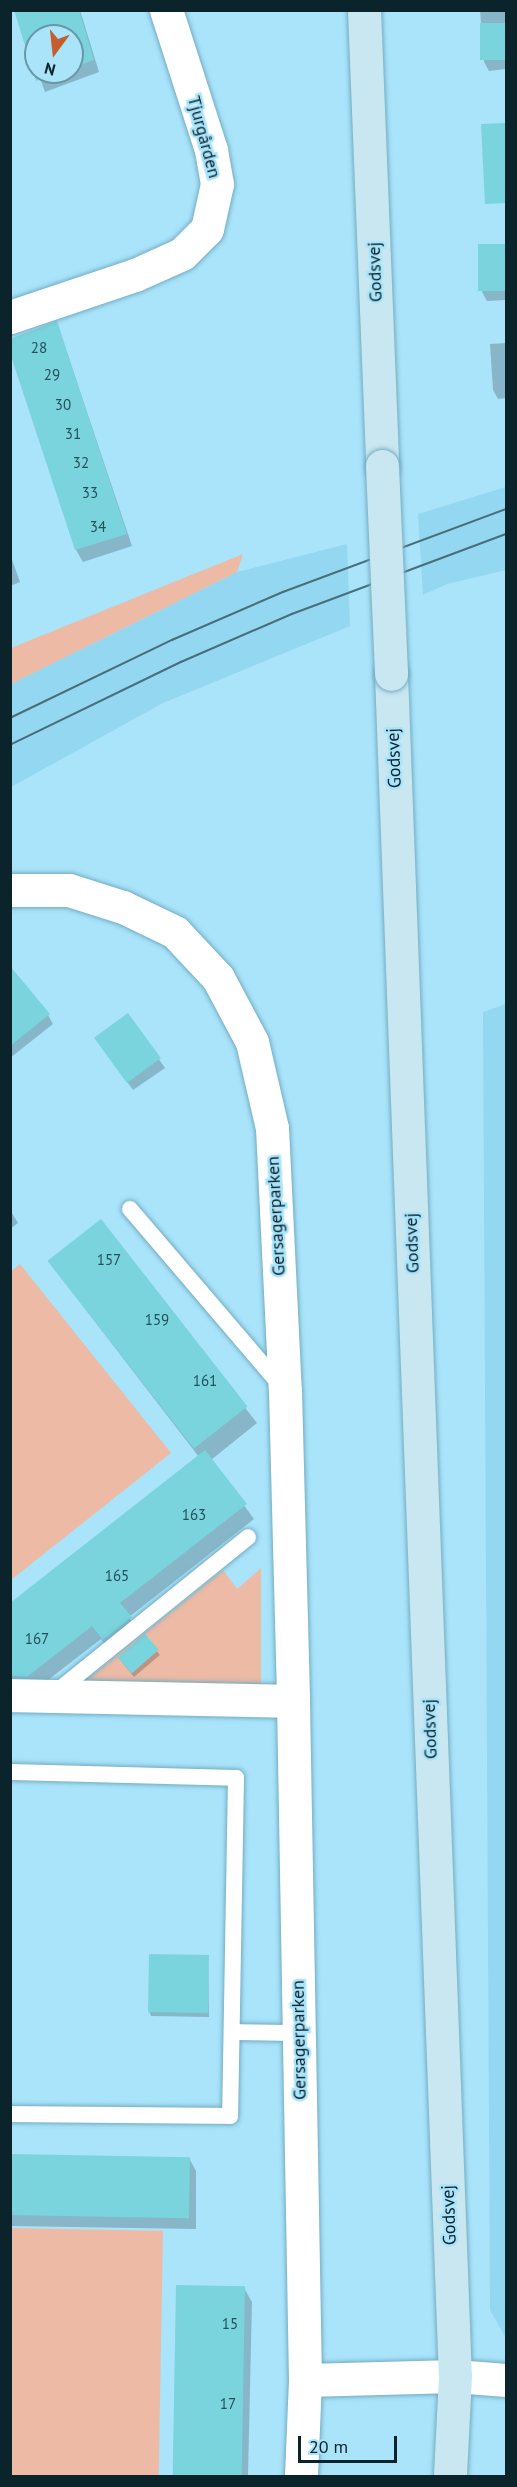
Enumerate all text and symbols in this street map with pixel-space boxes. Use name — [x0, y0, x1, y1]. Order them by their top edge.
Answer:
north arrow — [24, 24, 84, 84]
text: N — [42, 58, 58, 80]
street label: Tjurgården — [183, 94, 225, 180]
street label: Godsvej — [363, 241, 387, 303]
house number: 28 — [31, 339, 47, 357]
house number: 29 — [44, 366, 60, 384]
house number: 30 — [55, 396, 71, 414]
house number: 31 — [65, 425, 81, 443]
house number: 32 — [73, 454, 89, 472]
house number: 33 — [82, 484, 98, 502]
house number: 34 — [90, 518, 106, 536]
street label: Godsvej — [382, 727, 406, 789]
street label: Gersagerparken — [262, 1156, 290, 1276]
street label: Godsvej — [400, 1212, 424, 1274]
house number: 157 — [97, 1251, 121, 1269]
house number: 159 — [145, 1311, 169, 1329]
house number: 161 — [193, 1372, 217, 1390]
house number: 163 — [182, 1506, 206, 1524]
house number: 165 — [105, 1567, 129, 1585]
house number: 167 — [25, 1630, 49, 1648]
street label: Godsvej — [418, 1698, 442, 1760]
street label: Gersagerparken — [287, 1980, 311, 2100]
street label: Godsvej — [437, 2184, 461, 2246]
house number: 15 — [222, 2315, 238, 2333]
house number: 17 — [220, 2395, 236, 2413]
scale bar — [301, 2424, 400, 2462]
text: 20 m — [309, 2435, 348, 2458]

